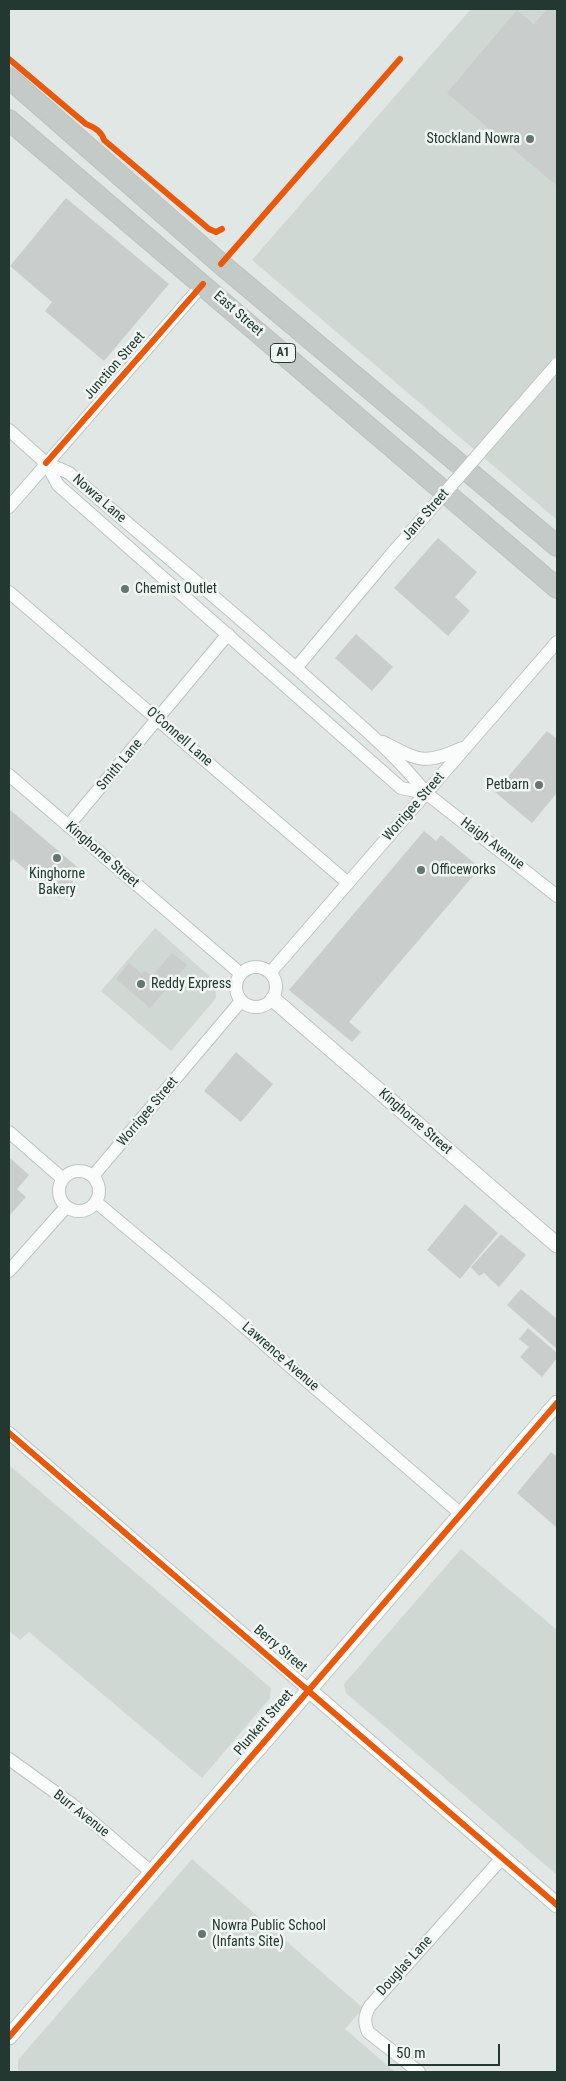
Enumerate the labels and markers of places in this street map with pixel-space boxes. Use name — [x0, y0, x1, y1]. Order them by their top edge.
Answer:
place label: Stockland Nowra — [427, 131, 520, 147]
marker: Stockland Nowra — [524, 133, 536, 145]
place label: Chemist Outlet — [135, 581, 217, 597]
marker: Chemist Outlet — [119, 583, 131, 595]
place label: Petbarn — [486, 777, 529, 793]
marker: Petbarn — [533, 779, 545, 791]
marker: Kinghorne Bakery — [51, 852, 63, 864]
place label: Officeworks — [431, 862, 496, 878]
marker: Officeworks — [415, 864, 427, 876]
place label: Kinghorne Bakery — [29, 866, 85, 899]
place label: Reddy Express — [151, 976, 231, 992]
marker: Reddy Express — [135, 978, 147, 990]
place label: Nowra Public School (Infants Site) — [212, 1918, 326, 1950]
marker: Nowra Public School (Infants Site) — [196, 1928, 208, 1940]

